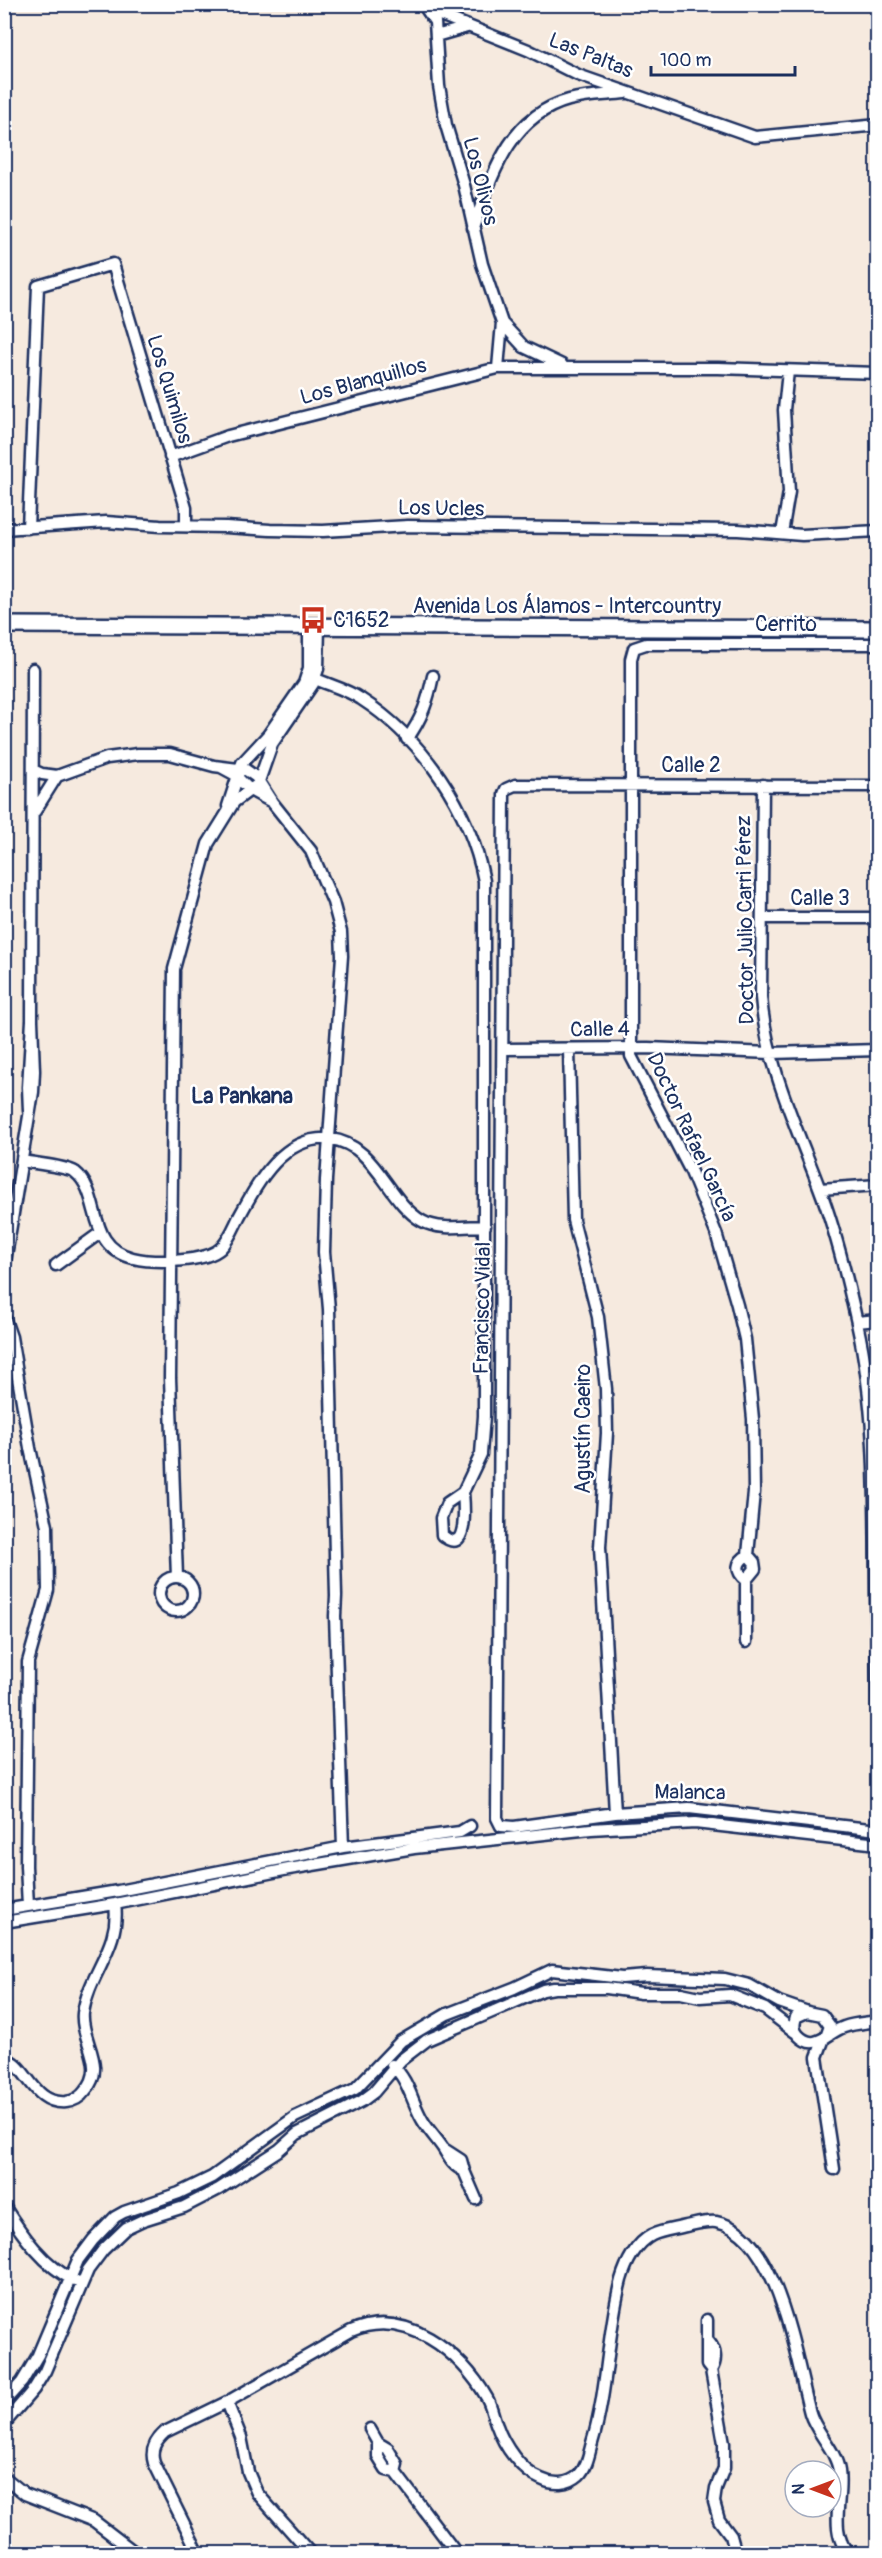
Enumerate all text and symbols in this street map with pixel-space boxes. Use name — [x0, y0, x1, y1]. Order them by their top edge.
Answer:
street label: Las Paltas — [545, 26, 638, 85]
scale bar — [651, 39, 795, 77]
text: 100 m — [660, 49, 712, 72]
street label: Los Olivos — [457, 134, 505, 229]
street label: Los Quimilos — [140, 332, 199, 447]
street label: Los Blanquillos — [297, 351, 430, 411]
street label: Los Ucles — [398, 494, 485, 523]
street label: Avenida Los Álamos - Intercountry — [413, 593, 721, 620]
bus stop icon: C1652 — [298, 605, 328, 635]
place label: C1652 — [333, 607, 390, 634]
street label: Cerrito — [755, 611, 817, 638]
street label: Calle 2 — [661, 752, 721, 779]
street label: Doctor Julio Carri Pérez — [730, 815, 761, 1025]
street label: Calle 3 — [790, 885, 850, 912]
street label: Calle 4 — [570, 1015, 630, 1044]
street label: Doctor Rafael García — [640, 1048, 743, 1226]
district label: La Pankana — [191, 1082, 293, 1110]
street label: Francisco Vidal — [468, 1241, 497, 1375]
street label: Agustín Caeiro — [570, 1364, 597, 1494]
street label: Malanca — [654, 1778, 726, 1807]
north arrow — [783, 2459, 843, 2519]
text: N — [789, 2483, 809, 2494]

